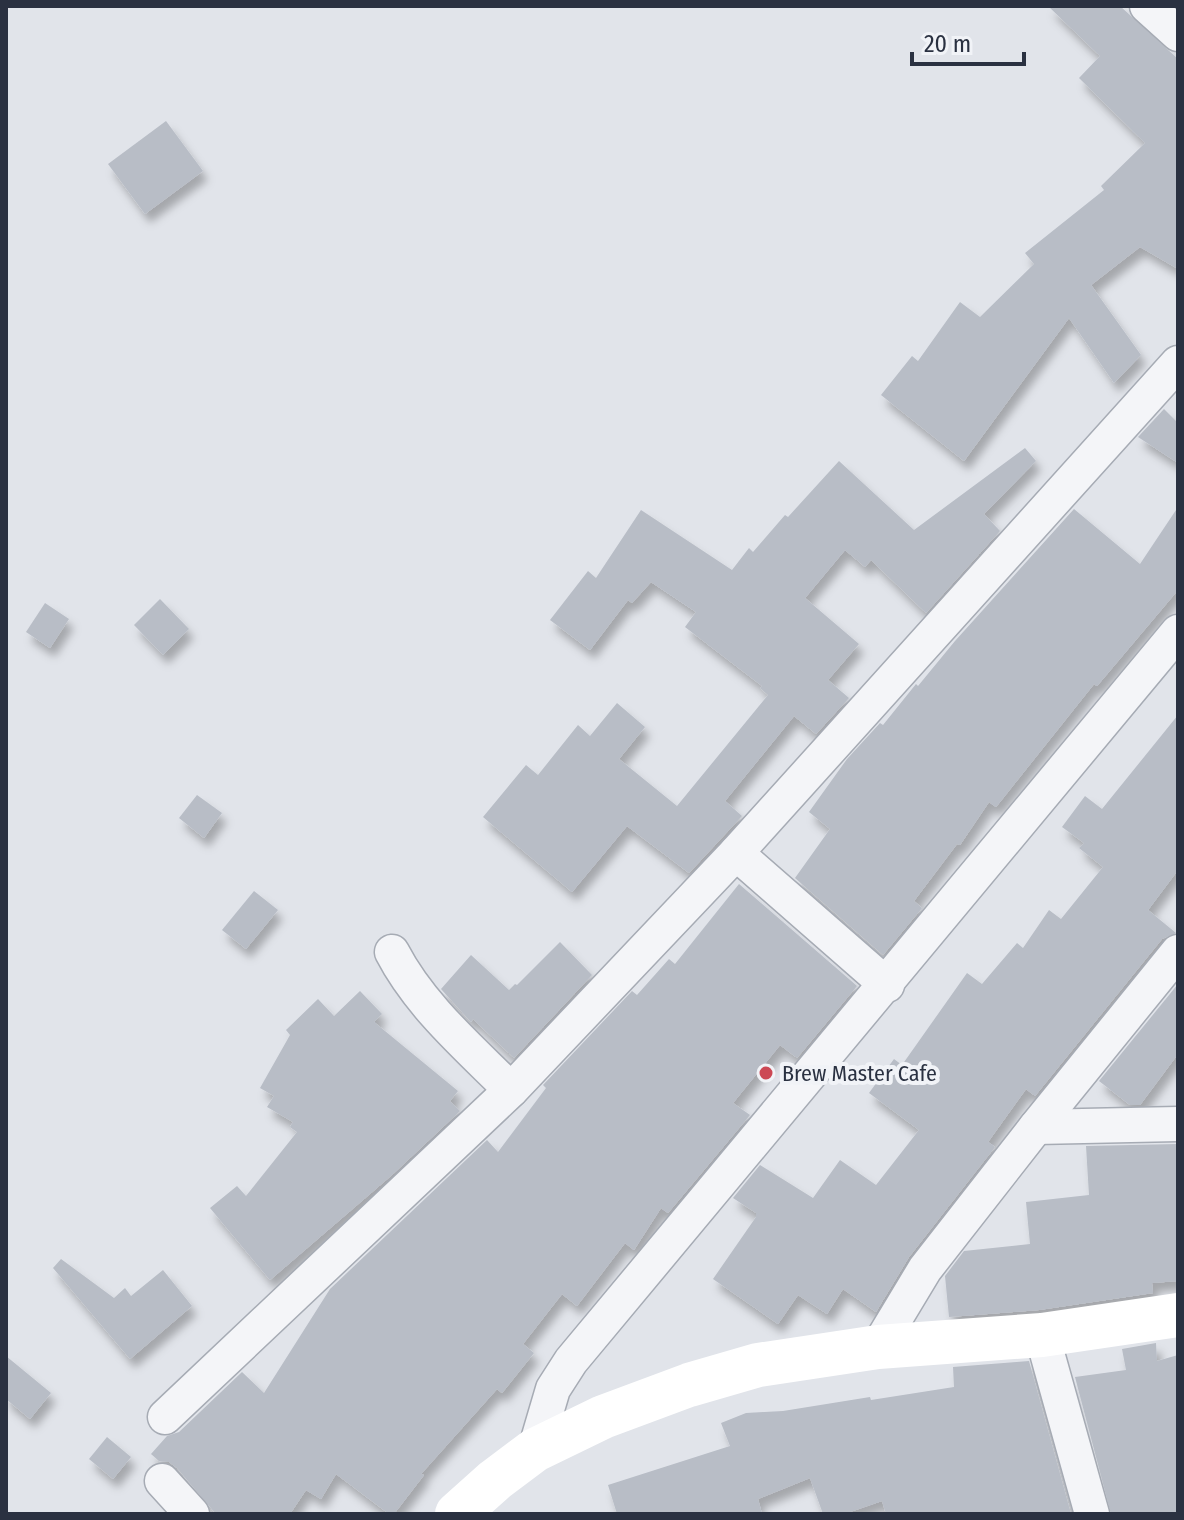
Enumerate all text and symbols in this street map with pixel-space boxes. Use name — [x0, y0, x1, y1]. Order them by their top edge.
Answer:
scale bar — [912, 16, 1024, 66]
text: 20 m — [924, 30, 971, 58]
place label: Brew Master Cafe — [782, 1060, 937, 1087]
marker: Brew Master Cafe — [757, 1064, 775, 1082]

